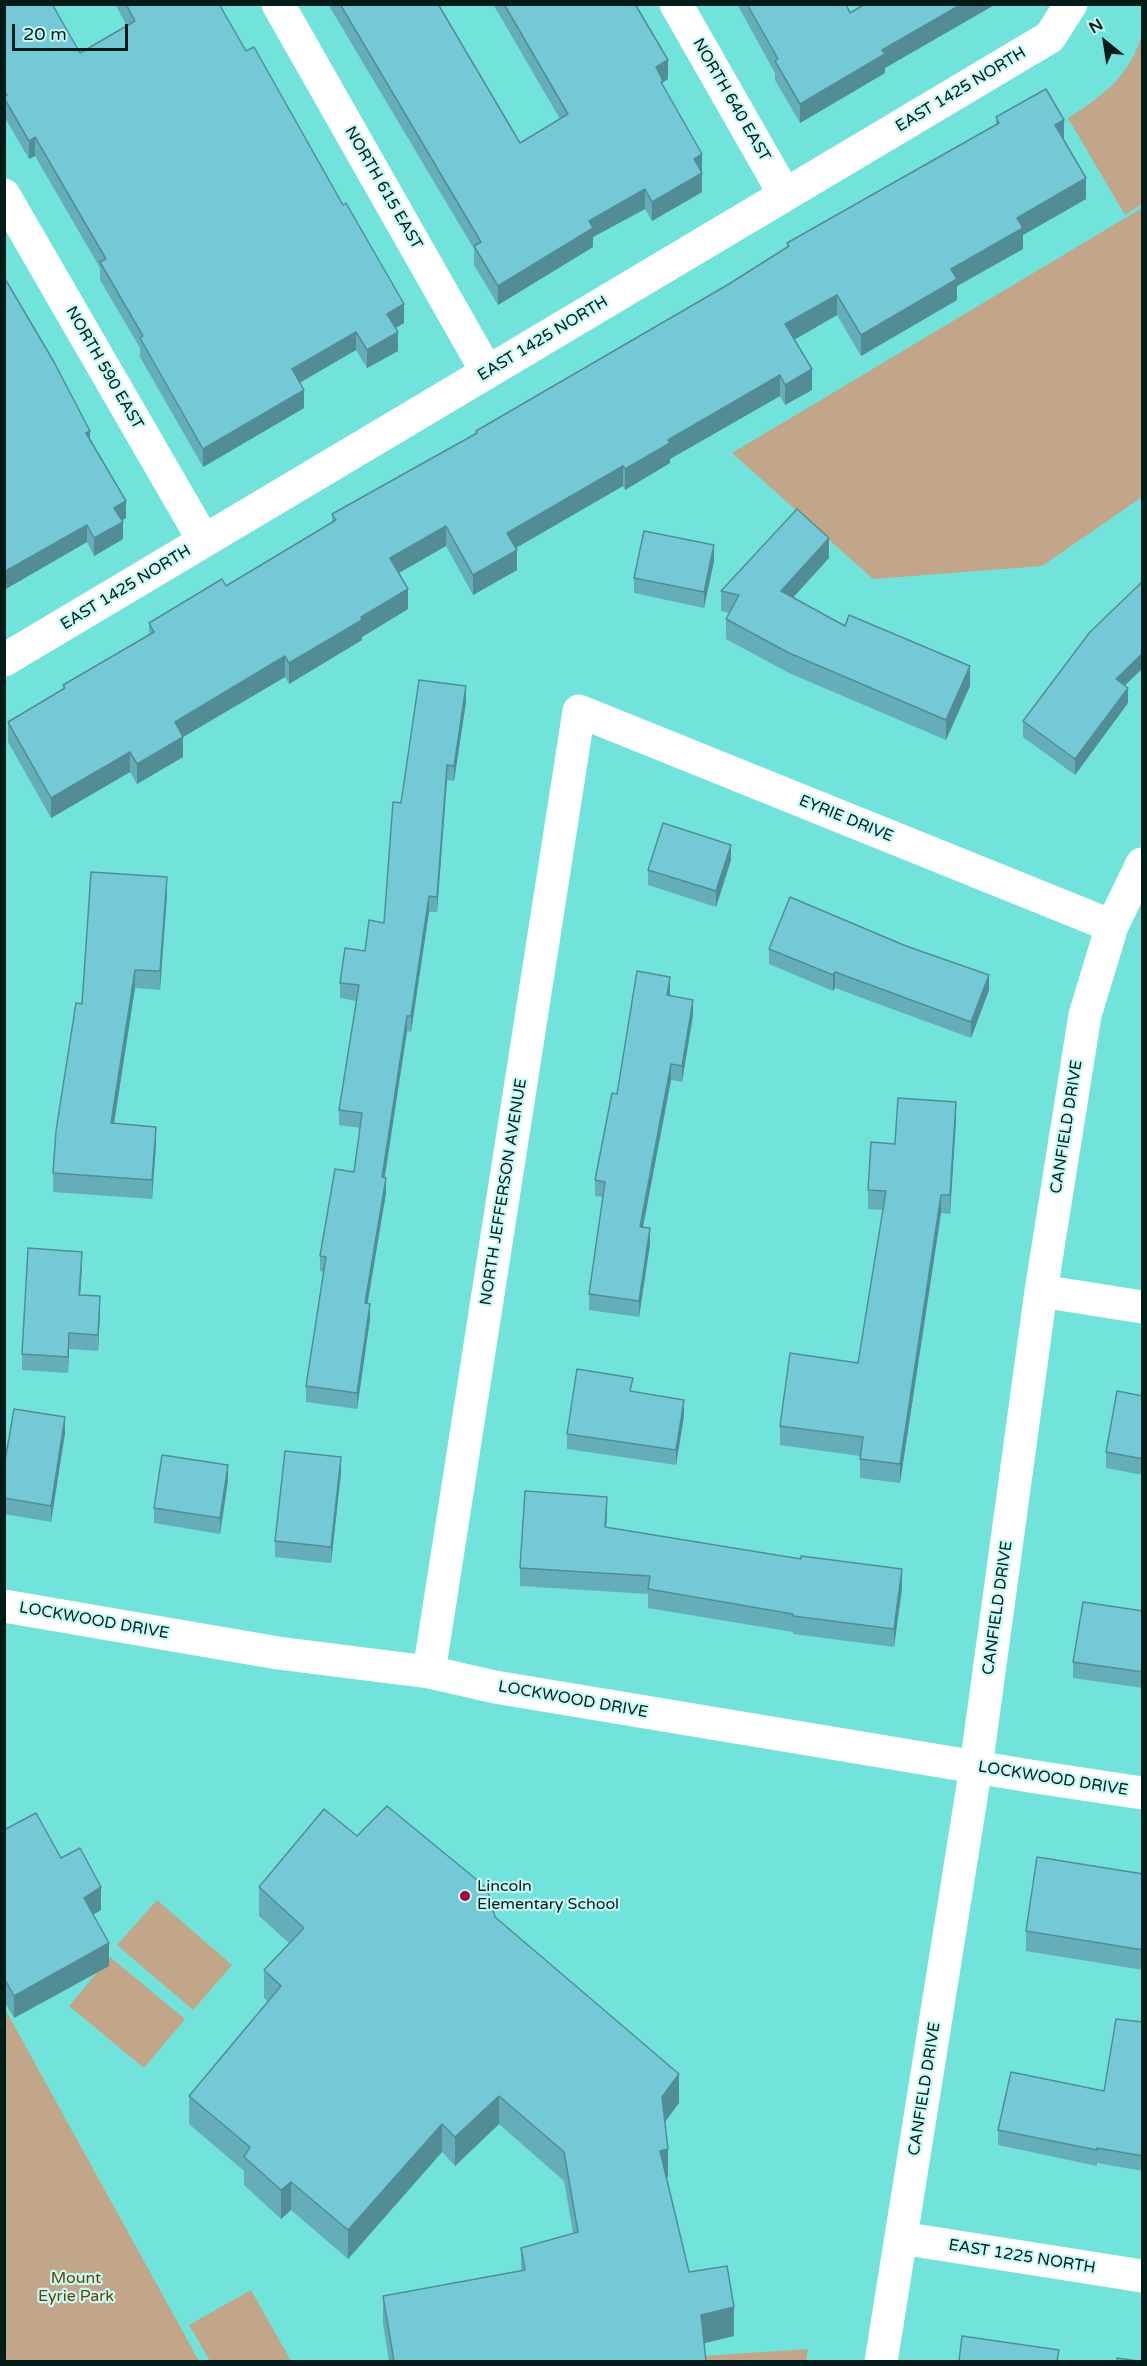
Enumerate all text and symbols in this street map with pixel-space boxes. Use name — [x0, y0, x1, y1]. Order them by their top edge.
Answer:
scale bar — [15, 12, 130, 50]
north arrow — [1075, 12, 1135, 72]
text: N — [1085, 15, 1107, 38]
text: 20 m — [23, 23, 67, 45]
street label: NORTH 640 EAST — [688, 35, 774, 165]
street label: EAST 1425 NORTH — [892, 43, 1030, 137]
street label: NORTH 615 EAST — [340, 123, 426, 253]
street label: EAST 1425 NORTH — [474, 292, 612, 386]
street label: NORTH 590 EAST — [61, 303, 147, 433]
street label: EAST 1425 NORTH — [57, 541, 195, 635]
street label: EYRIE DRIVE — [796, 791, 896, 847]
street label: CANFIELD DRIVE — [1047, 1059, 1087, 1195]
street label: NORTH JEFFERSON AVENUE — [477, 1077, 531, 1307]
street label: CANFIELD DRIVE — [979, 1540, 1017, 1676]
street label: LOCKWOOD DRIVE — [18, 1598, 170, 1644]
street label: LOCKWOOD DRIVE — [497, 1677, 649, 1723]
street label: LOCKWOOD DRIVE — [977, 1758, 1129, 1800]
place label: Lincoln Elementary School — [477, 1877, 619, 1915]
marker: Lincoln Elementary School — [458, 1889, 472, 1903]
street label: CANFIELD DRIVE — [905, 2021, 945, 2157]
street label: EAST 1225 NORTH — [947, 2236, 1097, 2278]
park label: Mount Eyrie Park — [38, 2269, 114, 2307]

